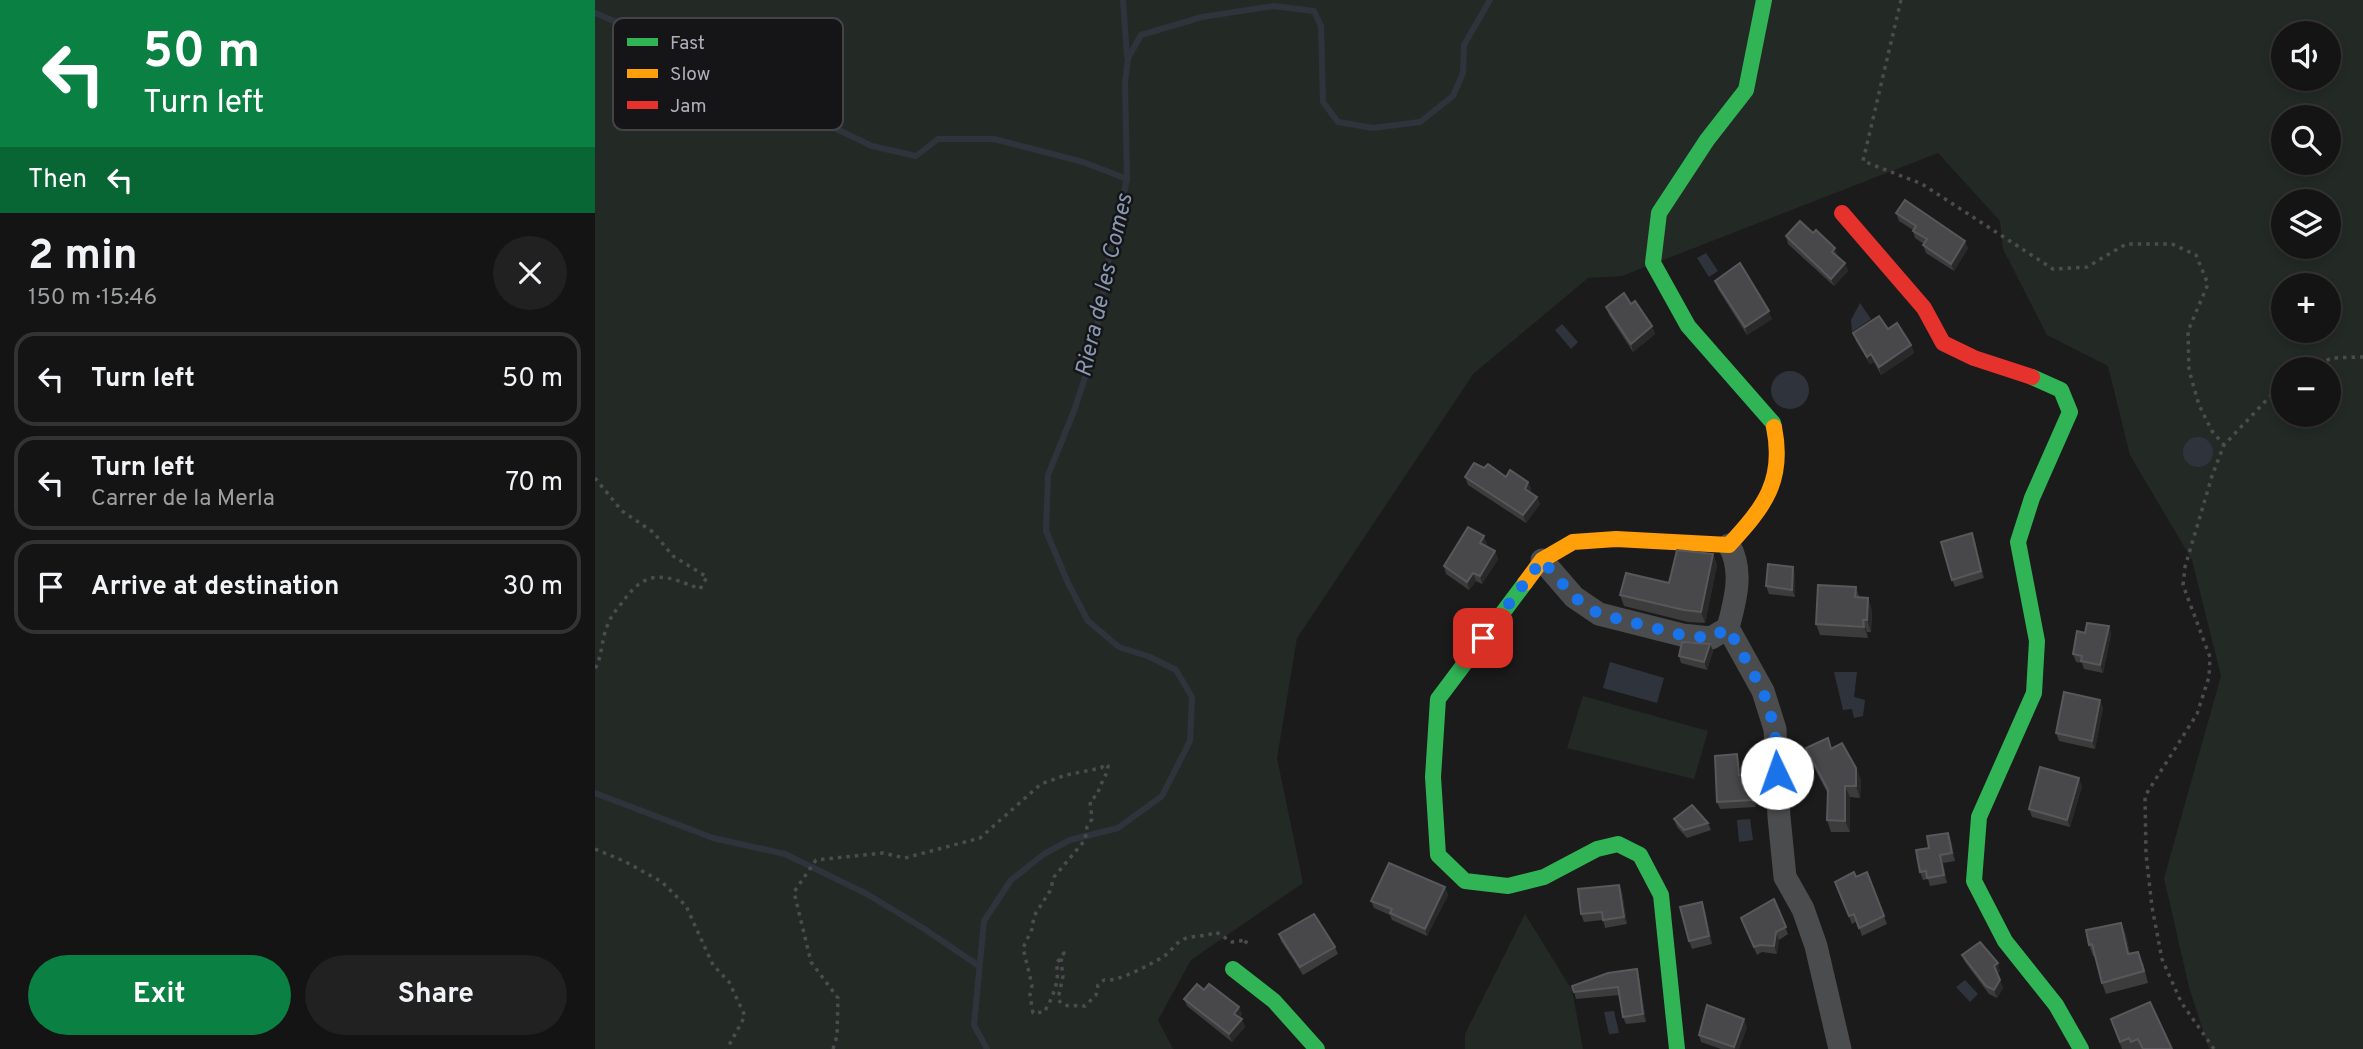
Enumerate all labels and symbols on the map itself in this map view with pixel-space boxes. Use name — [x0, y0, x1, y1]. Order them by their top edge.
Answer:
legend — [613, 18, 843, 130]
text: Fast — [670, 32, 705, 56]
text: Slow — [670, 63, 710, 87]
text: Jam — [670, 95, 707, 119]
water label: Riera de les Comes — [1070, 190, 1141, 380]
pin — [1453, 608, 1513, 668]
position arrow — [1740, 736, 1814, 810]

